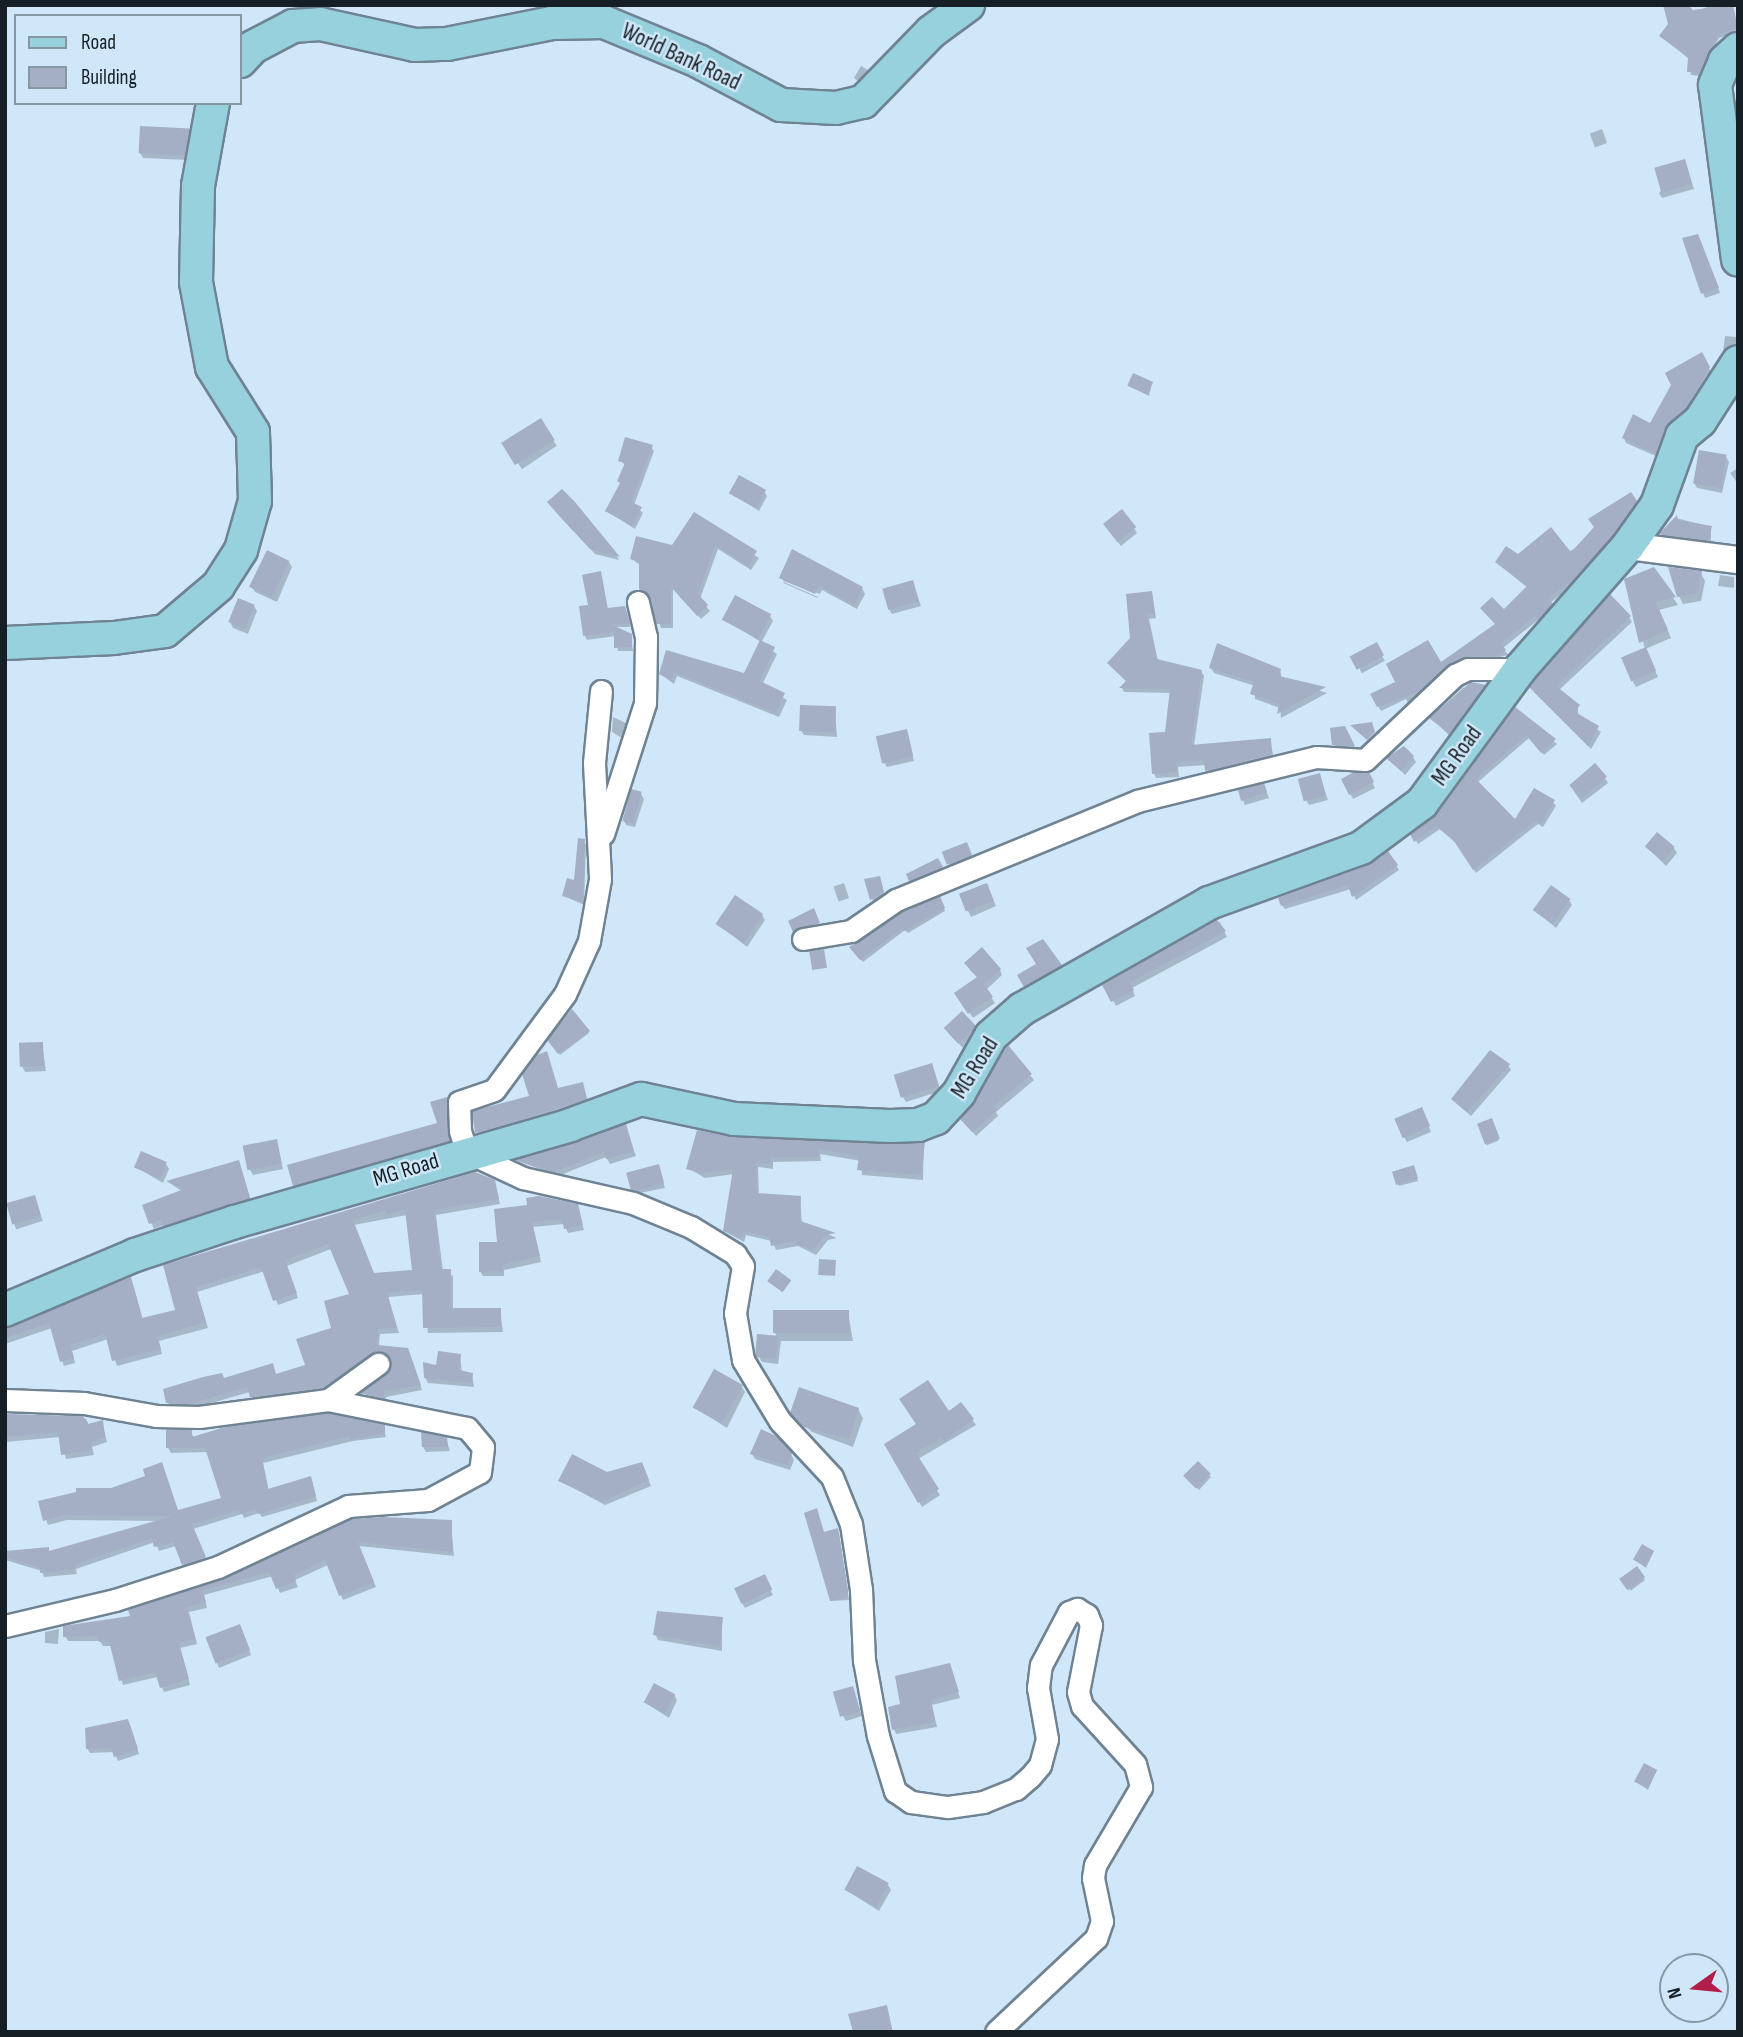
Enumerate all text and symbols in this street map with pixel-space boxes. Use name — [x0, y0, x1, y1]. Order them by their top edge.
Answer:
legend — [14, 14, 242, 105]
street label: World Bank Road — [617, 17, 745, 97]
text: Road — [81, 30, 116, 55]
text: Building — [81, 65, 137, 90]
street label: MG Road — [1426, 721, 1488, 791]
street label: MG Road — [946, 1032, 1004, 1104]
street label: MG Road — [370, 1147, 442, 1193]
north arrow — [1659, 1953, 1729, 2023]
text: N — [1663, 1985, 1688, 2001]

